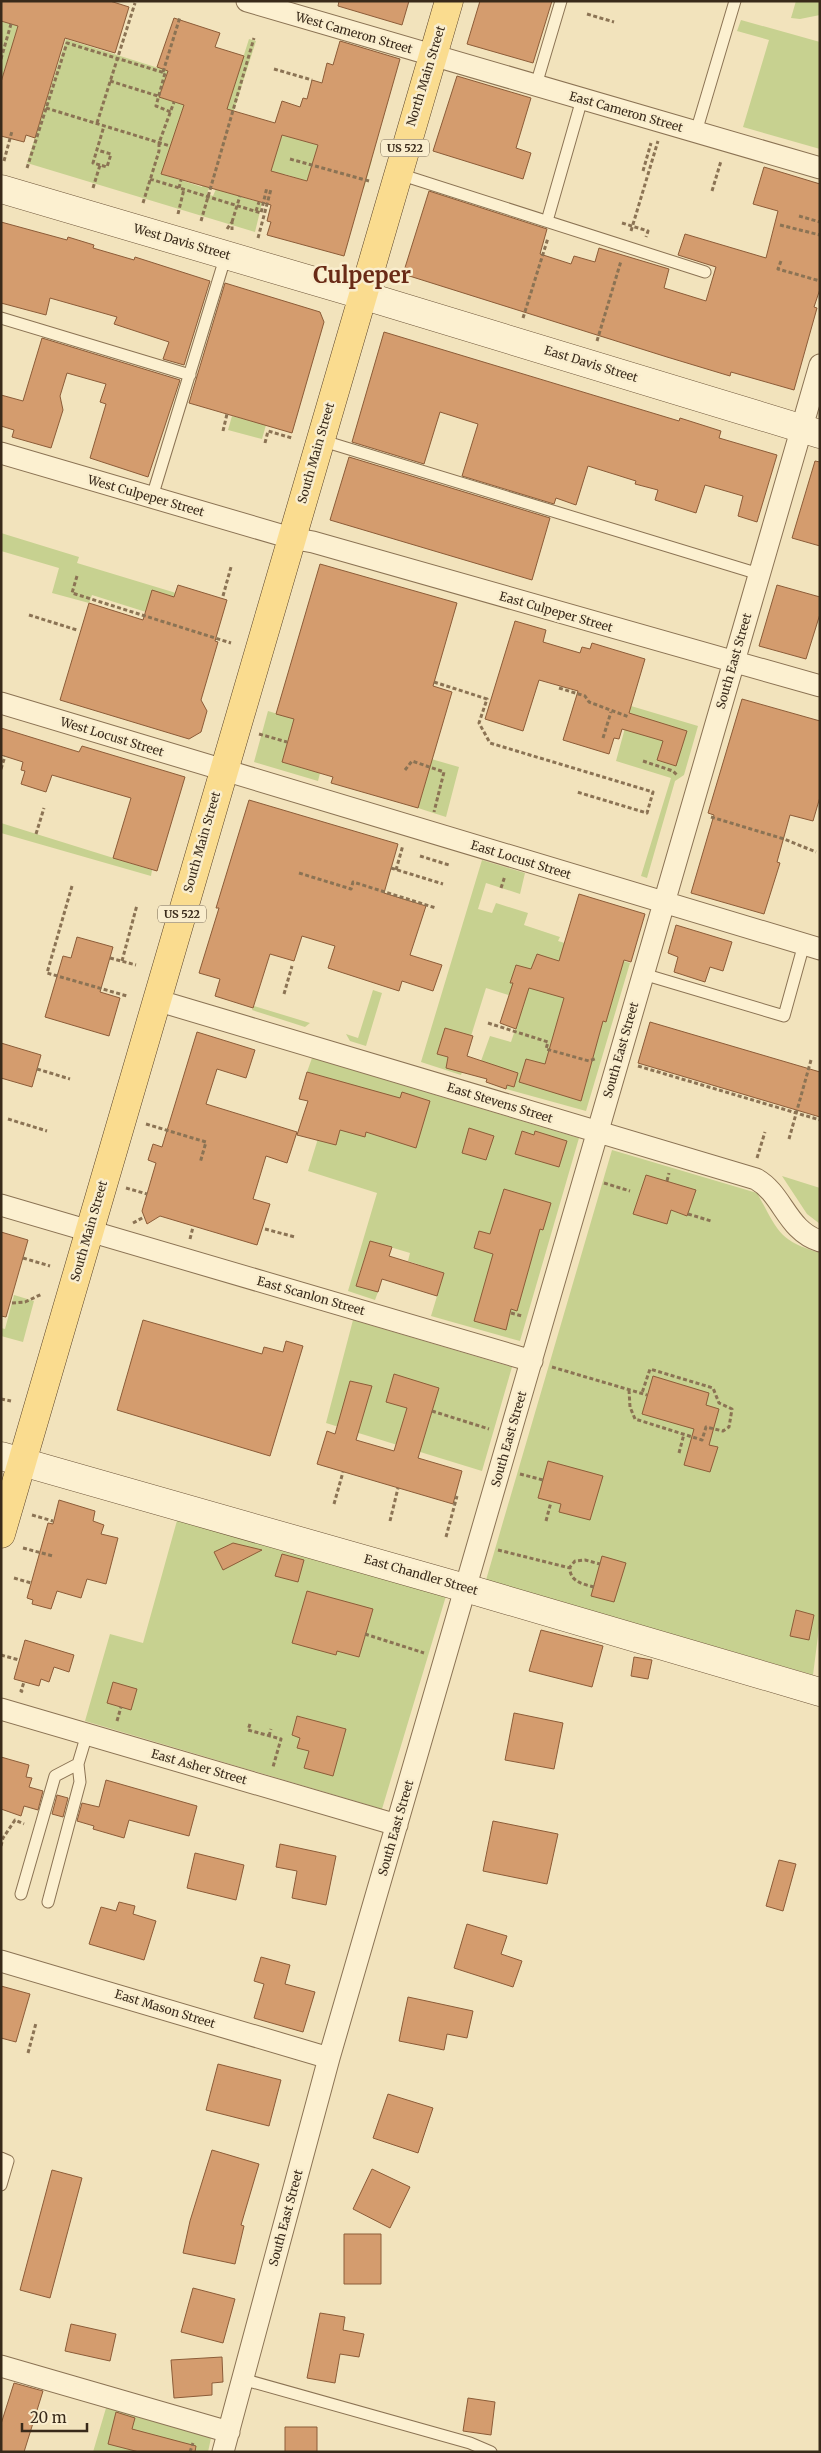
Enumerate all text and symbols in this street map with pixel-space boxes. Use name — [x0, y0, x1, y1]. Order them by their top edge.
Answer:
street label: West Cameron Street — [293, 8, 415, 56]
street label: North Main Street — [403, 23, 448, 128]
street label: East Cameron Street — [568, 88, 685, 135]
road number: US 522 — [381, 140, 429, 156]
street label: West Davis Street — [131, 220, 233, 263]
district label: Culpeper — [313, 261, 411, 289]
street label: East Davis Street — [543, 342, 640, 385]
street label: South Main Street — [294, 400, 337, 505]
street label: West Culpeper Street — [85, 471, 206, 519]
street label: East Culpeper Street — [498, 588, 615, 635]
street label: South East Street — [713, 611, 754, 711]
street label: West Locust Street — [58, 713, 166, 759]
street label: South Main Street — [180, 789, 223, 894]
street label: East Locust Street — [469, 837, 573, 882]
road number: US 522 — [158, 906, 206, 922]
street label: South East Street — [600, 1000, 641, 1100]
street label: East Stevens Street — [445, 1079, 555, 1126]
street label: South Main Street — [67, 1178, 110, 1283]
street label: East Scanlon Street — [256, 1273, 367, 1318]
street label: South East Street — [488, 1389, 529, 1489]
street label: East Chandler Street — [362, 1551, 480, 1598]
street label: East Asher Street — [150, 1746, 249, 1787]
street label: South East Street — [375, 1778, 416, 1878]
street label: East Mason Street — [113, 1986, 218, 2031]
street label: South East Street — [265, 2168, 306, 2268]
scale bar — [22, 2400, 88, 2432]
text: 20 m — [30, 2408, 67, 2427]

